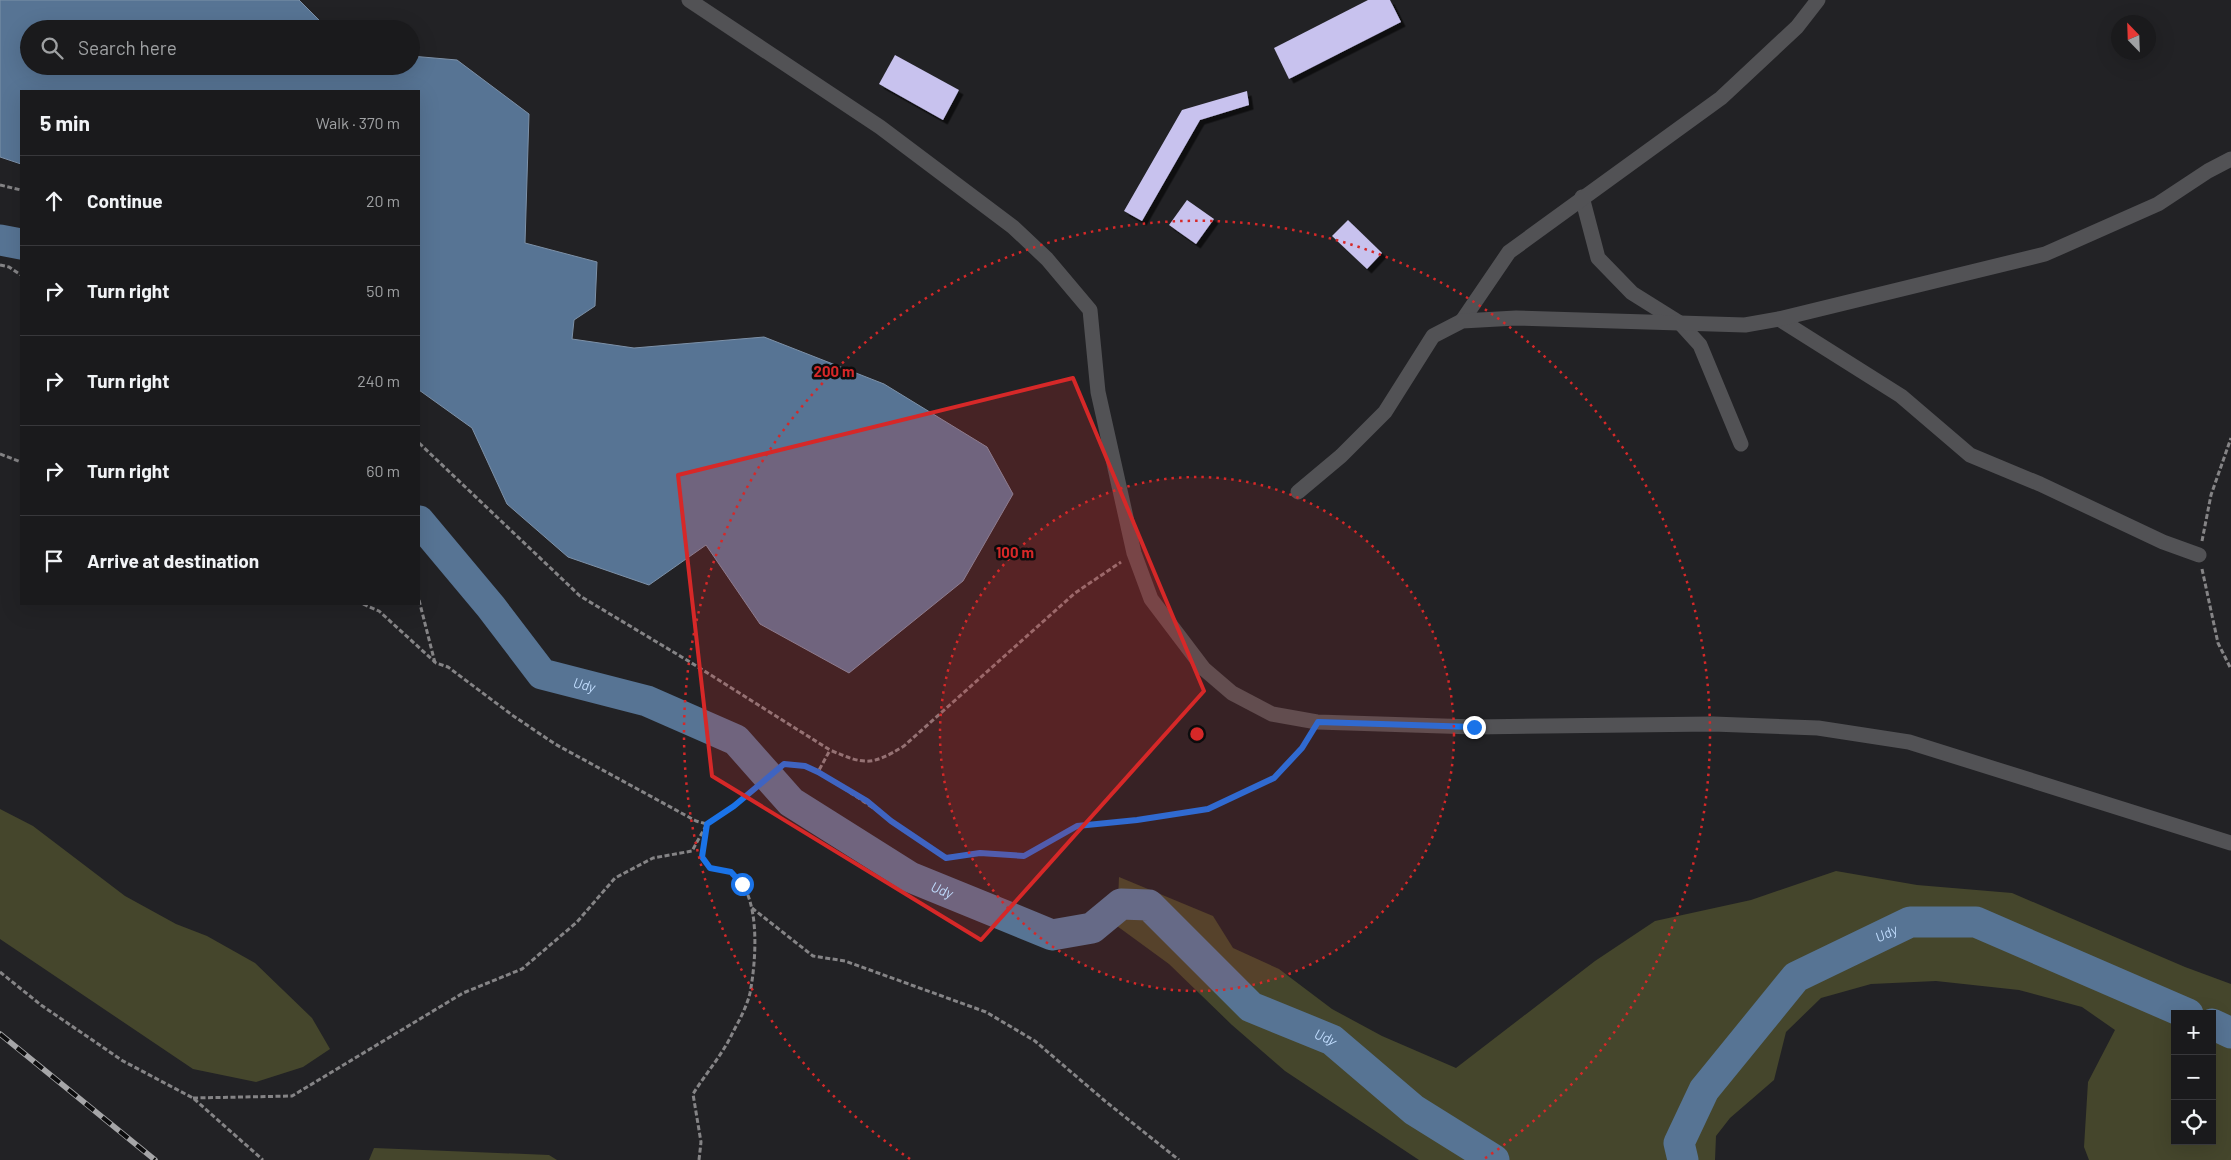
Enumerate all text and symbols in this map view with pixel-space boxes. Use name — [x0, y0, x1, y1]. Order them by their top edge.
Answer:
north arrow — [2111, 15, 2156, 60]
search box — [20, 20, 420, 75]
icon: search — [38, 34, 66, 62]
text: Search here — [78, 36, 177, 59]
text: 5 min — [40, 110, 90, 135]
text: Walk · 370 m — [316, 113, 400, 132]
icon: ahead — [40, 187, 68, 215]
text: Continue — [87, 189, 163, 212]
text: 20 m — [366, 191, 400, 210]
icon: right — [40, 277, 68, 305]
text: Turn right — [87, 279, 169, 302]
text: 50 m — [366, 281, 400, 300]
text: 200 m — [813, 362, 855, 380]
icon: right — [40, 367, 68, 395]
text: Turn right — [87, 369, 169, 392]
text: 240 m — [357, 371, 400, 390]
icon: right — [40, 457, 68, 485]
text: Turn right — [87, 459, 169, 482]
text: 60 m — [366, 461, 400, 480]
text: 100 m — [996, 543, 1034, 561]
icon: arrive — [40, 547, 68, 575]
text: Arrive at destination — [87, 549, 259, 572]
water label: Udy — [571, 673, 598, 696]
route end — [1463, 716, 1486, 739]
centre of rings — [1188, 725, 1206, 743]
route start — [731, 873, 754, 896]
water label: Udy — [929, 877, 956, 902]
water label: Udy — [1872, 920, 1901, 946]
map controls — [2171, 1010, 2216, 1145]
button: + — [2171, 1010, 2216, 1055]
water label: Udy — [1312, 1025, 1342, 1049]
button: − — [2171, 1055, 2216, 1100]
button: locate — [2171, 1100, 2216, 1145]

